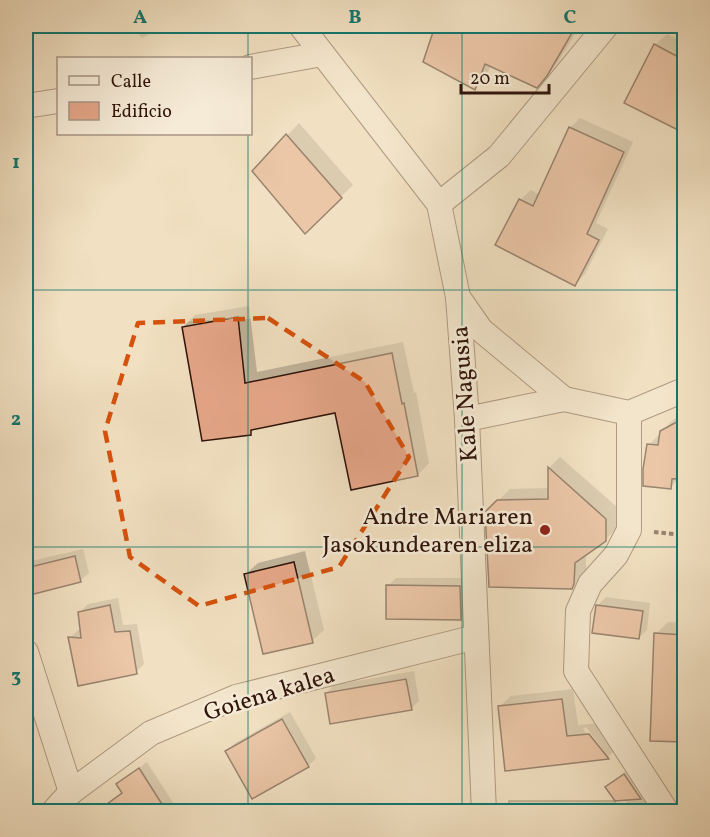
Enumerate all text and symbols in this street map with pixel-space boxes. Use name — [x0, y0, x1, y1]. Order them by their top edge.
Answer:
text: A — [133, 4, 147, 32]
text: B — [348, 4, 362, 32]
text: C — [564, 4, 577, 32]
legend — [57, 57, 252, 135]
scale bar — [461, 57, 550, 95]
text: 20 m — [470, 67, 510, 92]
text: Calle — [111, 70, 151, 95]
text: Edificio — [111, 100, 172, 125]
text: 1 — [12, 149, 20, 177]
street label: Kale Nagusia — [444, 325, 488, 463]
text: 2 — [11, 406, 21, 434]
place label: Andre Mariaren Jasokundearen eliza — [322, 501, 533, 563]
marker: Andre Mariaren Jasokundearen eliza — [538, 523, 552, 537]
street label: Goiena kalea — [200, 659, 339, 731]
text: 3 — [11, 663, 21, 691]

